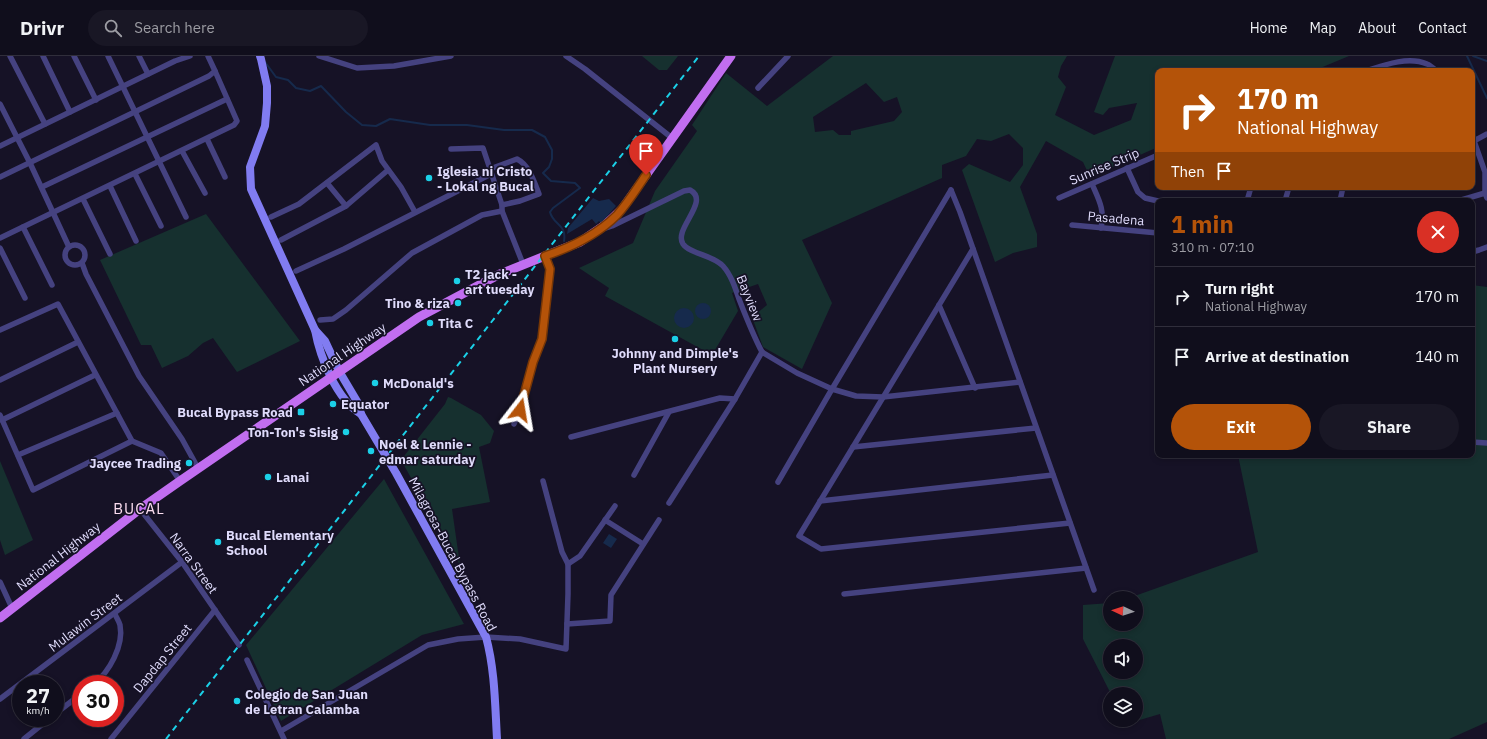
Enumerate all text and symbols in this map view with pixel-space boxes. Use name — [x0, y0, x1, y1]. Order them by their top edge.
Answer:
search box — [88, 10, 368, 46]
text: Drivr — [20, 16, 64, 40]
icon: search — [102, 17, 124, 39]
text: Search here — [134, 18, 215, 37]
text: Home — [1250, 19, 1287, 37]
text: Map — [1309, 19, 1336, 37]
text: About — [1358, 19, 1396, 37]
text: Contact — [1418, 19, 1467, 37]
text: 170 m — [1237, 80, 1319, 117]
icon: right — [1171, 84, 1223, 136]
text: National Highway — [1237, 116, 1378, 139]
pin — [629, 134, 663, 175]
icon: arrive — [635, 140, 657, 162]
street label: Sunrise Strip — [1067, 144, 1142, 189]
icon: arrive — [1213, 160, 1235, 182]
text: Then — [1171, 162, 1205, 181]
place label: Iglesia ni Cristo - Lokal ng Bucal — [437, 163, 534, 195]
marker: Iglesia ni Cristo - Lokal ng Bucal — [424, 173, 434, 183]
street label: Pasadena — [1087, 208, 1145, 229]
text: 1 min — [1171, 208, 1234, 240]
button: close — [1417, 211, 1459, 253]
text: 310 m · 07:10 — [1171, 239, 1254, 256]
place label: T2 jack - art tuesday — [465, 266, 535, 298]
street label: Bayview — [733, 272, 767, 324]
marker: T2 jack - art tuesday — [452, 276, 462, 286]
text: Turn right — [1205, 279, 1274, 298]
icon: right — [1171, 286, 1193, 308]
text: 170 m — [1415, 287, 1459, 306]
place label: Tino & riza — [385, 295, 450, 312]
marker: Tino & riza — [453, 298, 463, 308]
text: National Highway — [1205, 298, 1307, 315]
place label: Tita C — [438, 315, 474, 332]
marker: Tita C — [425, 318, 435, 328]
street label: National Highway — [295, 319, 390, 390]
marker: Johnny and Dimple's Plant Nursery — [670, 334, 680, 344]
place label: Johnny and Dimple's Plant Nursery — [611, 345, 739, 377]
icon: arrive — [1171, 346, 1193, 368]
text: Arrive at destination — [1205, 347, 1349, 366]
text: 140 m — [1415, 347, 1459, 366]
place label: McDonald's — [383, 375, 454, 392]
marker: McDonald's — [370, 378, 380, 388]
position arrow — [499, 389, 541, 431]
place label: Equator — [341, 396, 389, 413]
marker: Equator — [328, 399, 338, 409]
place label: Bucal Bypass Road — [177, 404, 293, 421]
button: Exit — [1171, 404, 1311, 450]
button: Share — [1319, 404, 1459, 450]
marker: Bucal Bypass Road — [296, 407, 306, 417]
place label: Ton-Ton's Sisig — [248, 424, 339, 441]
marker: Ton-Ton's Sisig — [341, 427, 351, 437]
place label: Noel & Lennie - edmar saturday — [379, 436, 476, 468]
marker: Noel & Lennie - edmar saturday — [366, 446, 376, 456]
place label: Jaycee Trading — [89, 455, 182, 472]
marker: Jaycee Trading — [184, 458, 194, 468]
place label: Lanai — [276, 469, 309, 486]
marker: Lanai — [263, 472, 273, 482]
street label: Milagrosa-Bucal Bypass Road — [405, 474, 501, 634]
district label: BUCAL — [113, 499, 165, 518]
street label: National Highway — [13, 518, 104, 594]
place label: Bucal Elementary School — [226, 527, 334, 559]
street label: Narra Street — [166, 529, 221, 597]
marker: Bucal Elementary School — [213, 537, 223, 547]
street label: Mulawin Street — [45, 589, 125, 656]
north arrow — [1103, 591, 1143, 631]
map controls — [1103, 591, 1143, 727]
street label: Dapdap Street — [129, 620, 195, 696]
button: sound — [1103, 639, 1143, 679]
speed limit sign: 30 — [72, 675, 124, 727]
text: 27 — [26, 682, 50, 709]
place label: Colegio de San Juan de Letran Calamba — [245, 686, 368, 718]
button: layers — [1103, 687, 1143, 727]
marker: Colegio de San Juan de Letran Calamba — [232, 696, 242, 706]
text: km/h — [26, 704, 50, 717]

